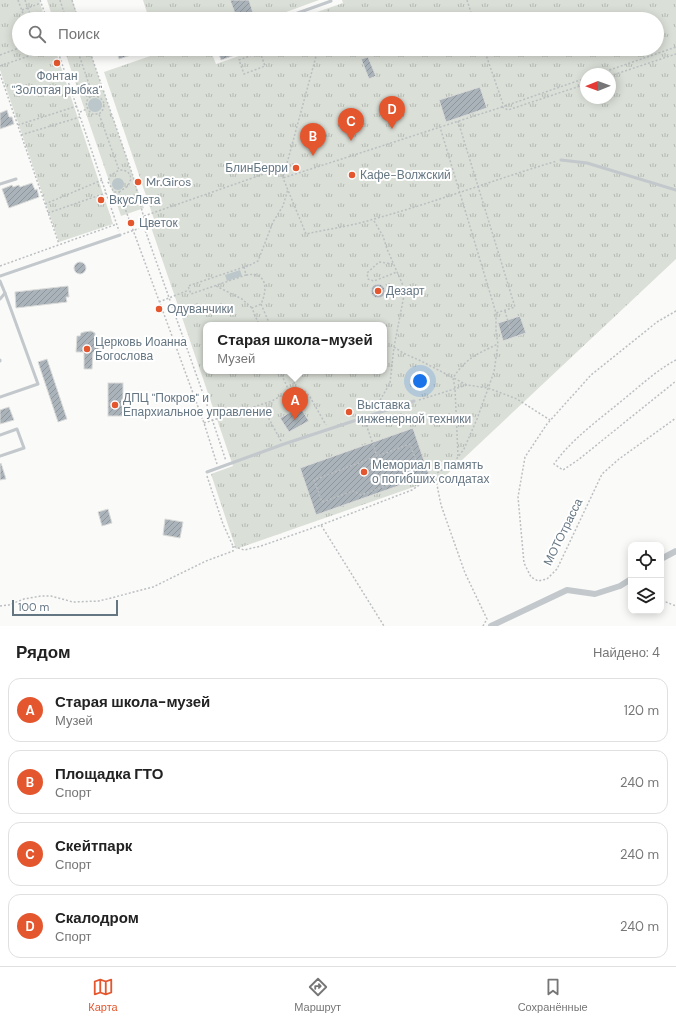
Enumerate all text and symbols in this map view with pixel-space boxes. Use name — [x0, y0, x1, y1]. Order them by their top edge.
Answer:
search box — [12, 12, 664, 56]
icon: search — [26, 23, 48, 45]
text: Поиск — [58, 24, 100, 44]
marker: Фонтан "Золотая рыбка" — [52, 58, 62, 68]
place label: Фонтан "Золотая рыбка" — [12, 68, 103, 98]
north arrow — [580, 68, 616, 104]
pin: D — [379, 96, 405, 129]
pin: C — [338, 108, 364, 141]
pin: B — [300, 123, 326, 156]
place label: БлинБерри — [225, 160, 288, 176]
marker: БлинБерри — [291, 163, 301, 173]
place label: Кафе-Волжский — [360, 167, 451, 183]
marker: Кафе-Волжский — [347, 170, 357, 180]
place label: Mr.Giros — [146, 174, 191, 190]
marker: Mr.Giros — [133, 177, 143, 187]
place label: ВкусЛета — [109, 192, 161, 208]
marker: ВкусЛета — [96, 195, 106, 205]
place label: Цветок — [139, 215, 178, 231]
marker: Цветок — [126, 218, 136, 228]
place label: Дезарт — [386, 283, 425, 299]
marker: Дезарт — [373, 286, 383, 296]
place label: Одуванчики — [167, 301, 234, 317]
marker: Одуванчики — [154, 304, 164, 314]
popup — [203, 322, 387, 374]
text: Старая школа-музей — [217, 330, 373, 350]
place label: Церковь Иоанна Богослова — [95, 334, 187, 364]
marker: Церковь Иоанна Богослова — [82, 344, 92, 354]
text: Музей — [217, 350, 255, 367]
your location — [410, 371, 430, 391]
pin: A — [282, 387, 308, 420]
place label: ДПЦ "Покров" и Епархиальное управление — [123, 390, 272, 420]
place label: Выставка инженерной техники — [357, 397, 471, 427]
marker: ДПЦ "Покров" и Епархиальное управление — [110, 400, 120, 410]
marker: Выставка инженерной техники — [344, 407, 354, 417]
place label: Мемориал в память о погибших солдатах — [372, 457, 490, 487]
marker: Мемориал в память о погибших солдатах — [359, 467, 369, 477]
street label: МОТОтрасса — [540, 495, 586, 568]
map controls — [628, 542, 664, 614]
button: locate — [628, 542, 664, 578]
button: layers — [628, 578, 664, 614]
scale bar — [12, 598, 118, 617]
text: 100 m — [18, 600, 49, 614]
text: Рядом — [16, 641, 71, 663]
text: Найдено: 4 — [593, 644, 660, 661]
text: Старая школа-музей — [55, 692, 210, 712]
text: A — [25, 702, 35, 719]
text: 120 m — [624, 702, 659, 719]
text: Музей — [55, 712, 93, 729]
text: Площадка ГТО — [55, 764, 163, 784]
text: B — [26, 774, 34, 791]
text: 240 m — [620, 774, 659, 791]
text: Спорт — [55, 784, 92, 801]
text: Скейтпарк — [55, 836, 132, 856]
text: C — [25, 846, 35, 863]
text: 240 m — [620, 846, 659, 863]
text: Спорт — [55, 856, 92, 873]
text: Скалодром — [55, 908, 139, 928]
text: D — [25, 918, 35, 935]
text: 240 m — [620, 918, 659, 935]
text: Спорт — [55, 928, 92, 945]
tab: Карта — [88, 976, 118, 1014]
tab: Маршрут — [294, 976, 341, 1014]
tab: Сохранённые — [518, 976, 588, 1014]

